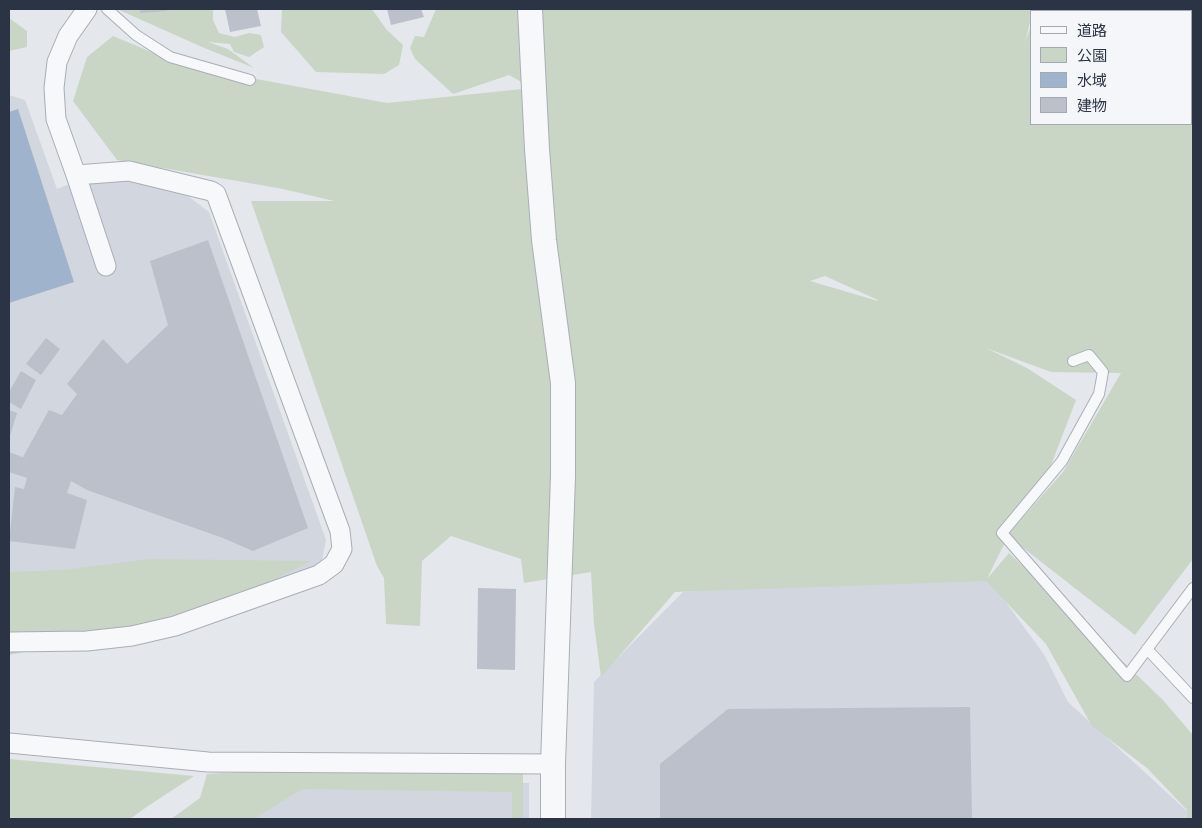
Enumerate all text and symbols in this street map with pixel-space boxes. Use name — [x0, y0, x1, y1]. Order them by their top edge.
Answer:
legend — [1030, 10, 1192, 125]
text: 道路 — [1077, 22, 1107, 40]
text: 公園 — [1077, 47, 1107, 65]
text: 水域 — [1077, 72, 1107, 90]
text: 建物 — [1077, 97, 1107, 115]

